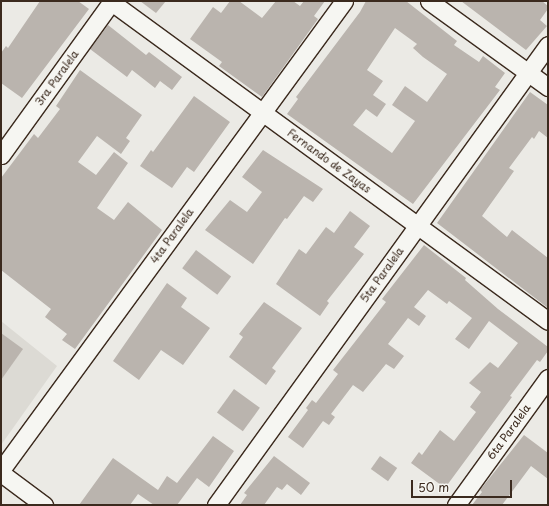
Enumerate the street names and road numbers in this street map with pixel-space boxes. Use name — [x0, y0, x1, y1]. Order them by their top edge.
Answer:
street label: 3ra Paralela — [32, 48, 82, 108]
street label: Fernando de Zayas — [284, 126, 374, 196]
street label: 4ta Paralela — [148, 206, 196, 266]
street label: 5ta Paralela — [358, 245, 406, 305]
street label: 6ta Paralela — [484, 402, 534, 462]

